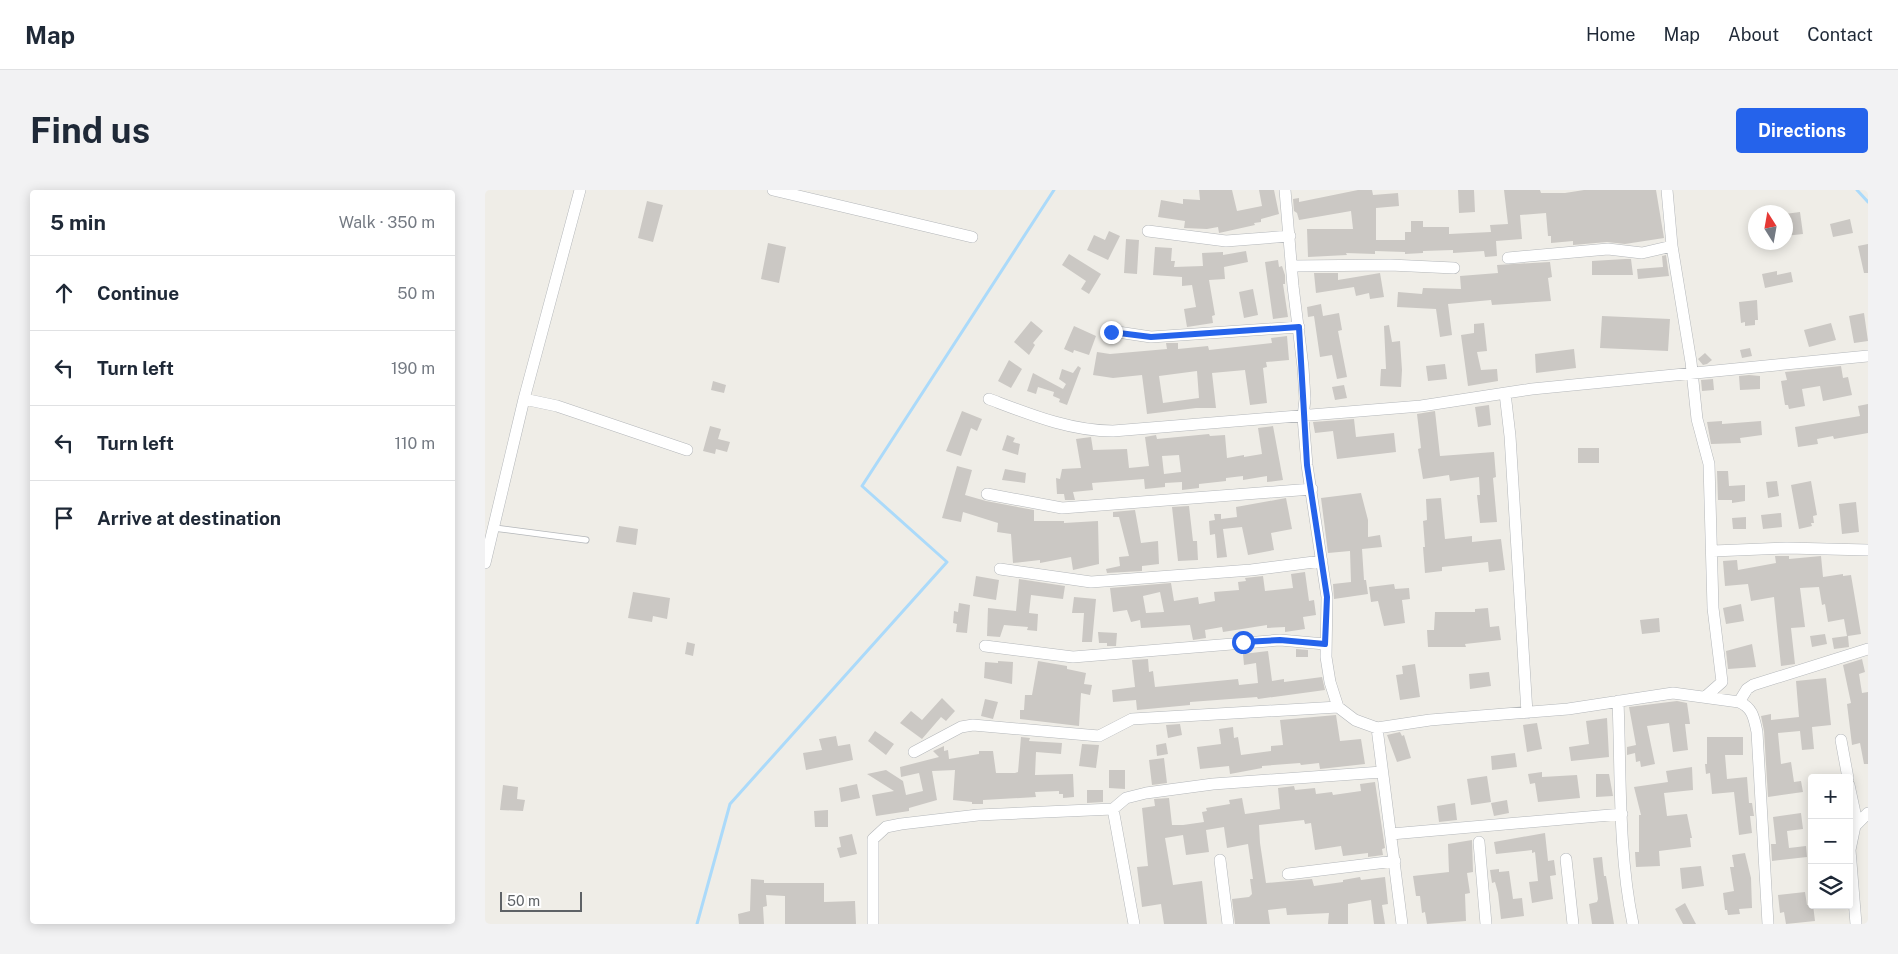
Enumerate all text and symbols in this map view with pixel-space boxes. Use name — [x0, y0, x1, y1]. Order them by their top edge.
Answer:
text: Map — [25, 21, 75, 49]
text: Home — [1586, 24, 1636, 45]
text: Map — [1664, 24, 1700, 45]
text: About — [1728, 24, 1779, 45]
text: Contact — [1807, 24, 1873, 45]
button: Directions — [1736, 108, 1868, 153]
text: Find us — [30, 110, 150, 151]
north arrow — [1748, 205, 1793, 250]
text: 5 min — [50, 210, 106, 235]
text: Walk · 350 m — [339, 213, 435, 232]
icon: ahead — [50, 279, 78, 307]
text: Continue — [97, 282, 179, 304]
text: 50 m — [397, 284, 435, 303]
route end — [1100, 321, 1123, 344]
icon: left — [50, 354, 78, 382]
text: Turn left — [97, 357, 174, 379]
text: 190 m — [391, 359, 435, 378]
icon: left — [50, 429, 78, 457]
text: Turn left — [97, 432, 174, 454]
text: 110 m — [394, 434, 435, 453]
icon: arrive — [50, 504, 78, 532]
text: Arrive at destination — [97, 507, 281, 529]
route start — [1232, 631, 1255, 654]
map controls — [1808, 774, 1853, 909]
button: + — [1808, 774, 1853, 819]
button: − — [1808, 819, 1853, 864]
button: layers — [1808, 864, 1853, 909]
scale bar — [500, 889, 583, 912]
text: 50 m — [507, 893, 540, 909]

